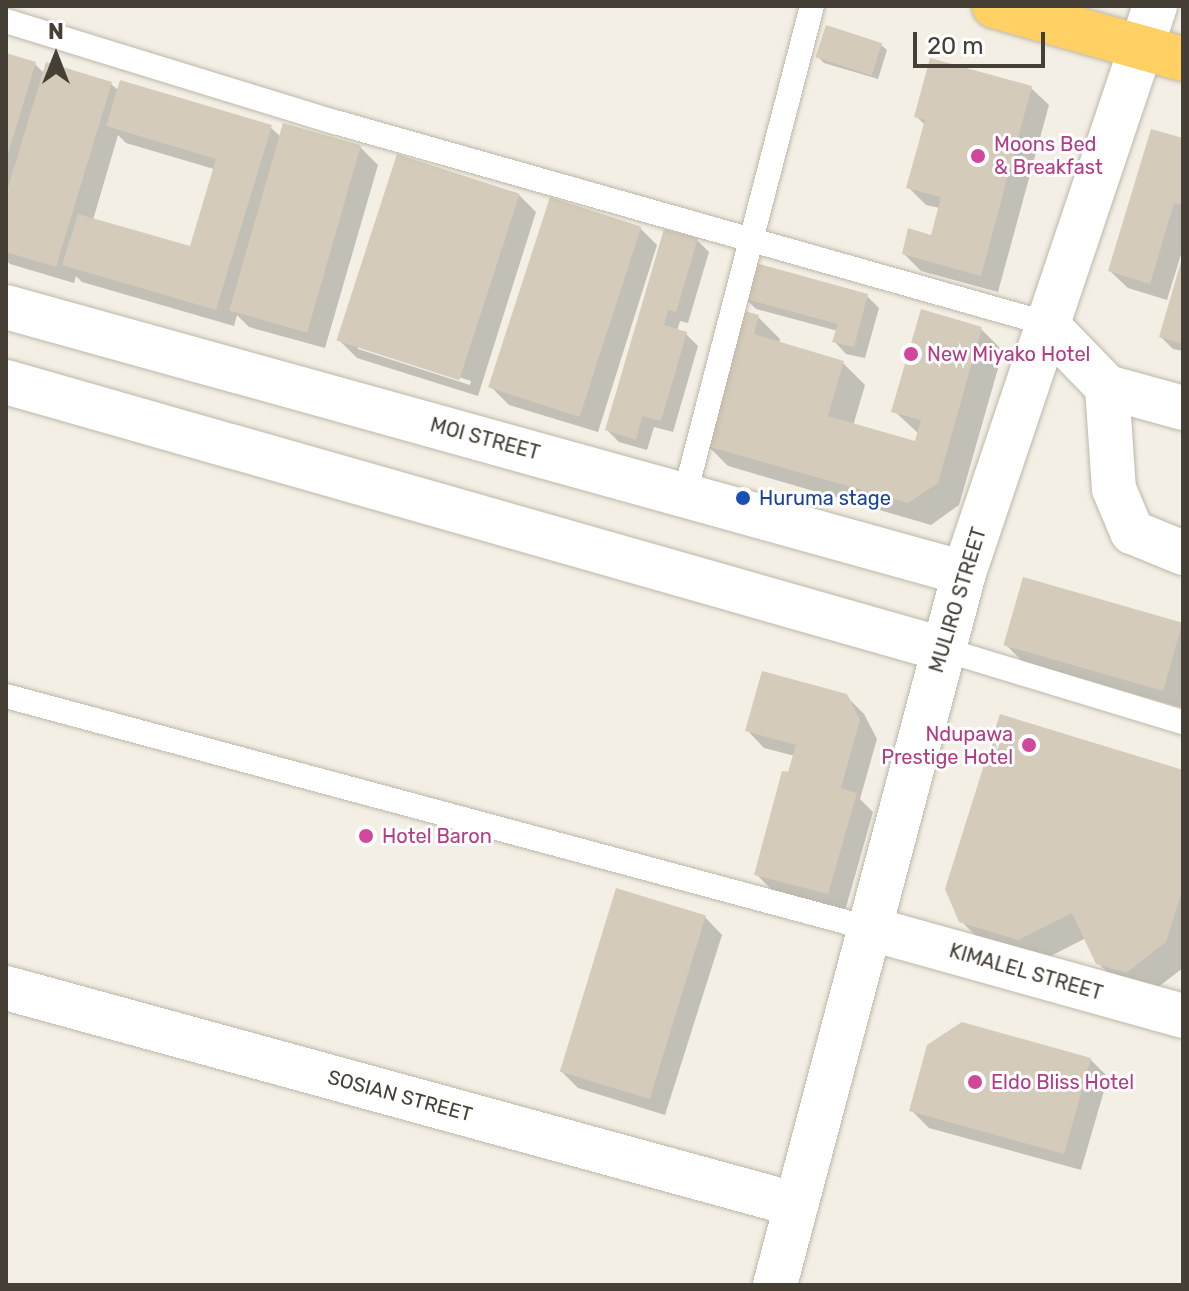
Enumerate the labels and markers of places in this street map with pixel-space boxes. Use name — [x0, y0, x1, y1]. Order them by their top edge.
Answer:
place label: Moons Bed & Breakfast — [994, 132, 1103, 179]
marker: Moons Bed & Breakfast — [969, 147, 987, 165]
place label: New Miyako Hotel — [927, 342, 1091, 366]
marker: New Miyako Hotel — [902, 345, 920, 363]
place label: Huruma stage — [759, 486, 891, 510]
marker: Huruma stage — [734, 489, 752, 507]
place label: Ndupawa Prestige Hotel — [881, 722, 1013, 769]
marker: Ndupawa Prestige Hotel — [1020, 736, 1038, 754]
place label: Hotel Baron — [382, 824, 492, 848]
marker: Hotel Baron — [357, 827, 375, 845]
place label: Eldo Bliss Hotel — [991, 1070, 1134, 1094]
marker: Eldo Bliss Hotel — [966, 1073, 984, 1091]

